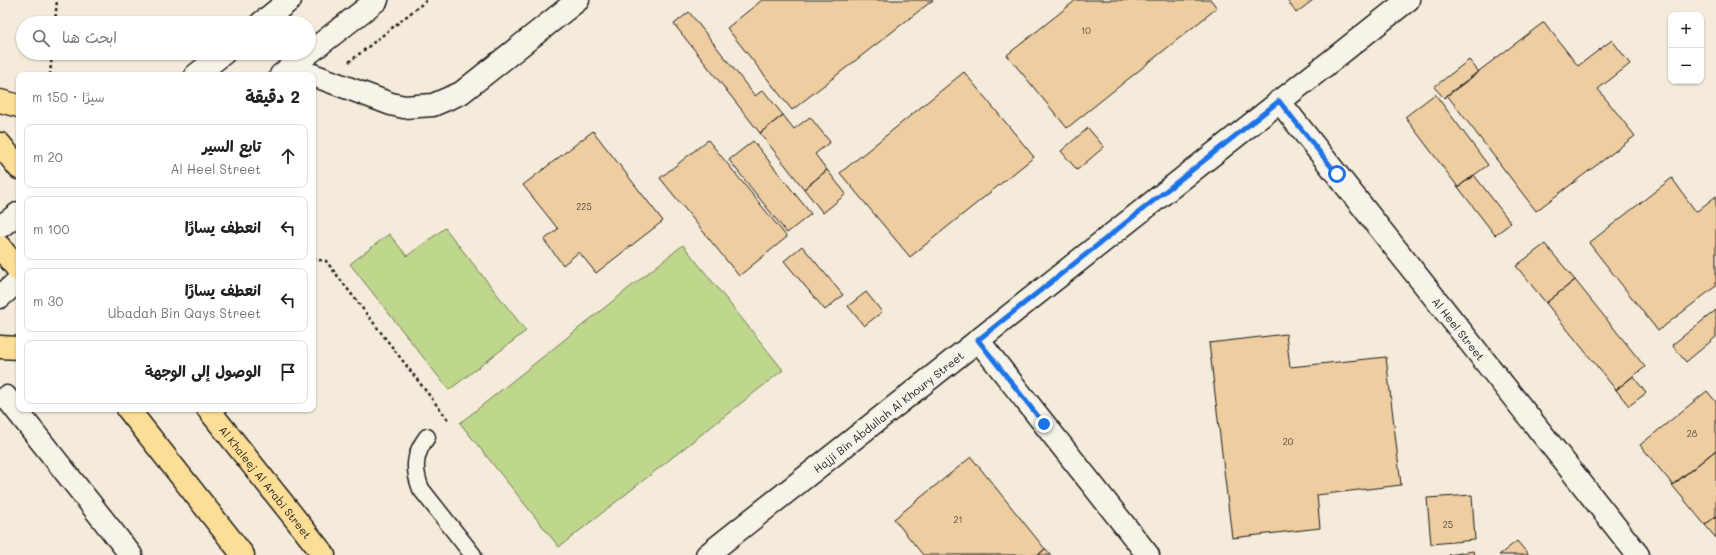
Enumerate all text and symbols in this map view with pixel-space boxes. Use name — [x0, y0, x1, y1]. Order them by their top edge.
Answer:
map controls — [1668, 12, 1704, 84]
button: + — [1668, 12, 1704, 48]
search box — [16, 16, 316, 60]
house number: 10 — [1081, 25, 1091, 36]
icon: search — [30, 27, 52, 49]
text: ابحث هنا — [62, 27, 117, 47]
button: − — [1668, 48, 1704, 84]
text: 2 دقيقة — [245, 85, 300, 107]
text: سيرًا · 150 m — [32, 88, 105, 105]
text: تابع السير — [202, 136, 261, 156]
icon: ahead — [277, 145, 299, 167]
text: 20 m — [33, 148, 63, 165]
text: Al Heel Street — [170, 160, 261, 177]
route start — [1328, 165, 1346, 183]
house number: 225 — [576, 201, 592, 212]
text: انعطف يسارًا — [185, 217, 261, 237]
icon: left — [277, 217, 299, 239]
text: 100 m — [33, 220, 69, 237]
text: انعطف يسارًا — [185, 280, 261, 300]
icon: left — [277, 289, 299, 311]
text: 30 m — [33, 292, 63, 309]
street label: Al Heel Street — [1429, 294, 1489, 363]
text: Ubadah Bin Qays Street — [108, 304, 261, 321]
street label: Hajji Bin Abdullah Al Khoury Street — [810, 347, 967, 476]
text: الوصول إلى الوجهة — [145, 361, 261, 381]
icon: arrive — [277, 361, 299, 383]
route end — [1035, 415, 1053, 433]
street label: Al Khaleej Al Arabi Street — [216, 422, 315, 541]
house number: 28 — [1687, 428, 1698, 439]
house number: 20 — [1283, 436, 1294, 447]
house number: 21 — [953, 514, 963, 525]
house number: 25 — [1443, 519, 1453, 530]

